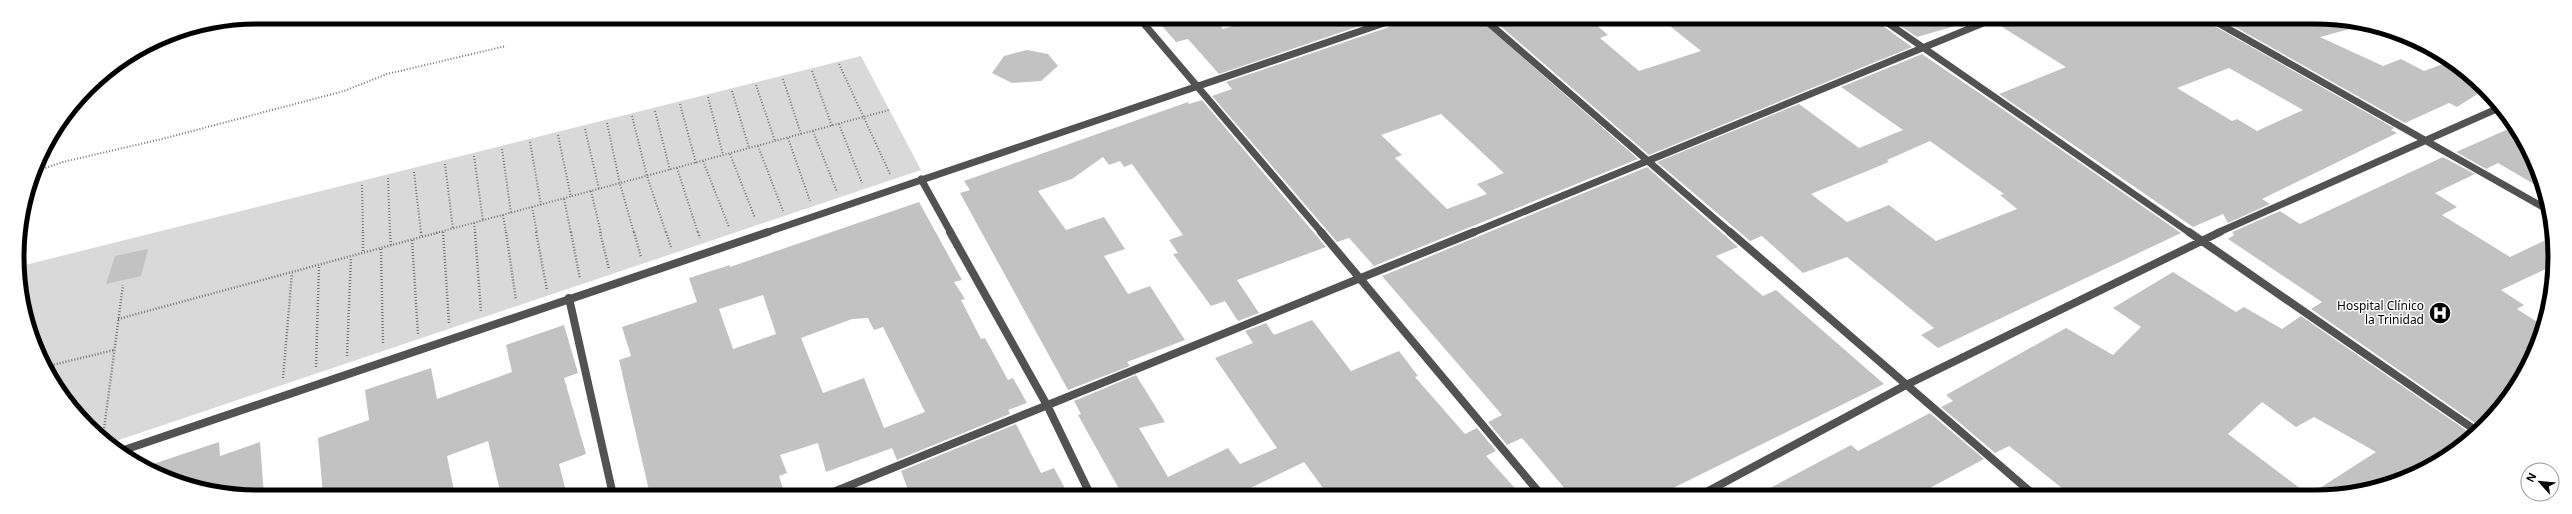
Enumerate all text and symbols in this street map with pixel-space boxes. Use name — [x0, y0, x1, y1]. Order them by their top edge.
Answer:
place label: Hospital Clínico la Trinidad — [2337, 297, 2424, 328]
hospital icon: Hospital Clínico la Trinidad — [2427, 300, 2453, 326]
north arrow — [2520, 462, 2560, 502]
text: N — [2522, 470, 2539, 485]

